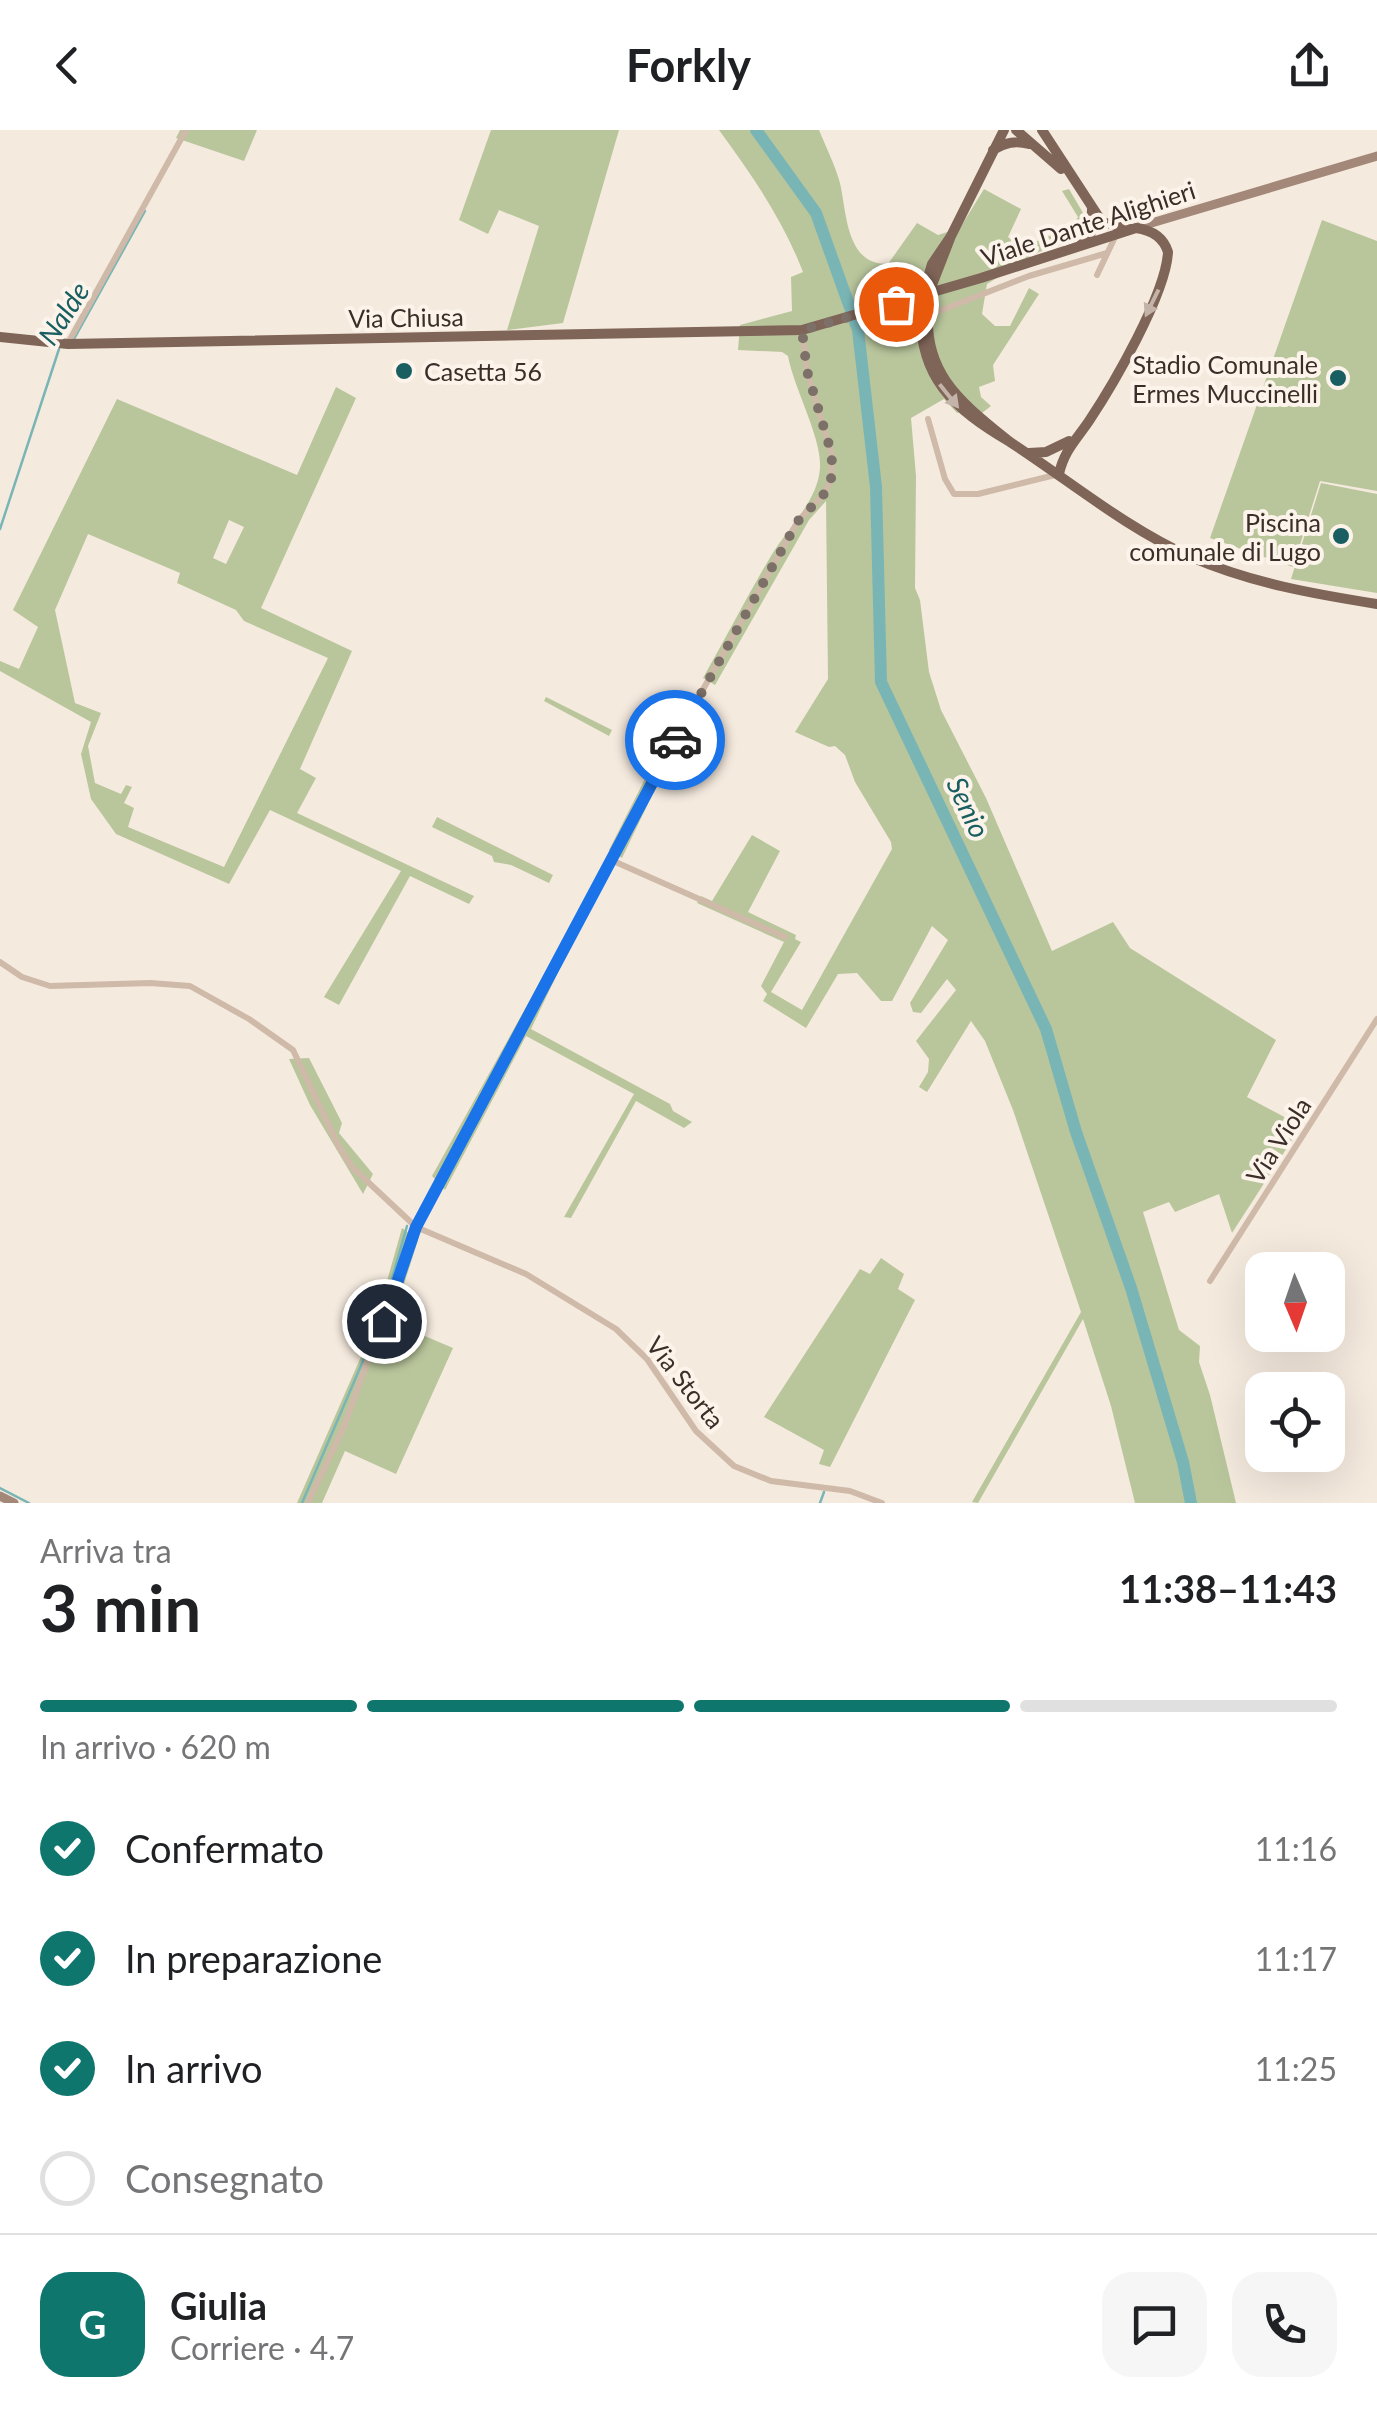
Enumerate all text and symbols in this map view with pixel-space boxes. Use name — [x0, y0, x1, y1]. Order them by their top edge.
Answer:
icon: back — [40, 38, 95, 93]
text: Forkly — [626, 38, 751, 92]
icon: share — [1282, 38, 1337, 93]
street label: Viale Dante Alighieri — [977, 174, 1199, 272]
pin — [854, 262, 939, 347]
water label: Nalde — [30, 275, 96, 351]
icon: bag — [869, 277, 924, 332]
one-way arrow — [1144, 289, 1161, 318]
street label: Via Chiusa — [348, 301, 464, 333]
place label: Stadio Comunale Ermes Muccinelli — [1132, 349, 1318, 408]
place label: Casetta 56 — [424, 356, 542, 386]
marker: Casetta 56 — [393, 360, 415, 382]
marker: Stadio Comunale Ermes Muccinelli — [1327, 367, 1349, 389]
one-way arrow — [938, 383, 959, 408]
place label: Piscina comunale di Lugo — [1129, 507, 1321, 566]
marker: Piscina comunale di Lugo — [1330, 525, 1352, 547]
courier — [625, 690, 725, 790]
icon: car — [648, 713, 703, 768]
water label: Senio — [940, 771, 998, 843]
street label: Via Viola — [1239, 1091, 1317, 1189]
north arrow — [1245, 1252, 1345, 1352]
map controls — [1245, 1252, 1345, 1472]
pin — [342, 1279, 427, 1364]
icon: home — [357, 1294, 412, 1349]
street label: Via Storta — [641, 1330, 731, 1434]
button: locate — [1245, 1372, 1345, 1472]
text: Arriva tra — [40, 1531, 172, 1570]
text: 11:38–11:43 — [1119, 1565, 1337, 1611]
text: 3 min — [40, 1568, 201, 1646]
text: In arrivo · 620 m — [40, 1727, 271, 1766]
icon: check — [40, 1821, 95, 1876]
text: Confermato — [125, 1825, 324, 1871]
text: 11:16 — [1255, 1829, 1337, 1868]
icon: check — [40, 1931, 95, 1986]
text: In preparazione — [125, 1935, 382, 1981]
text: 11:17 — [1255, 1939, 1337, 1978]
icon: check — [40, 2041, 95, 2096]
text: In arrivo — [125, 2045, 263, 2091]
text: 11:25 — [1255, 2049, 1337, 2088]
text: Consegnato — [125, 2155, 324, 2201]
button: chat — [1102, 2272, 1207, 2377]
button: phone — [1232, 2272, 1337, 2377]
text: Giulia — [170, 2282, 267, 2328]
text: G — [79, 2301, 106, 2347]
text: Corriere · 4.7 — [170, 2328, 354, 2367]

